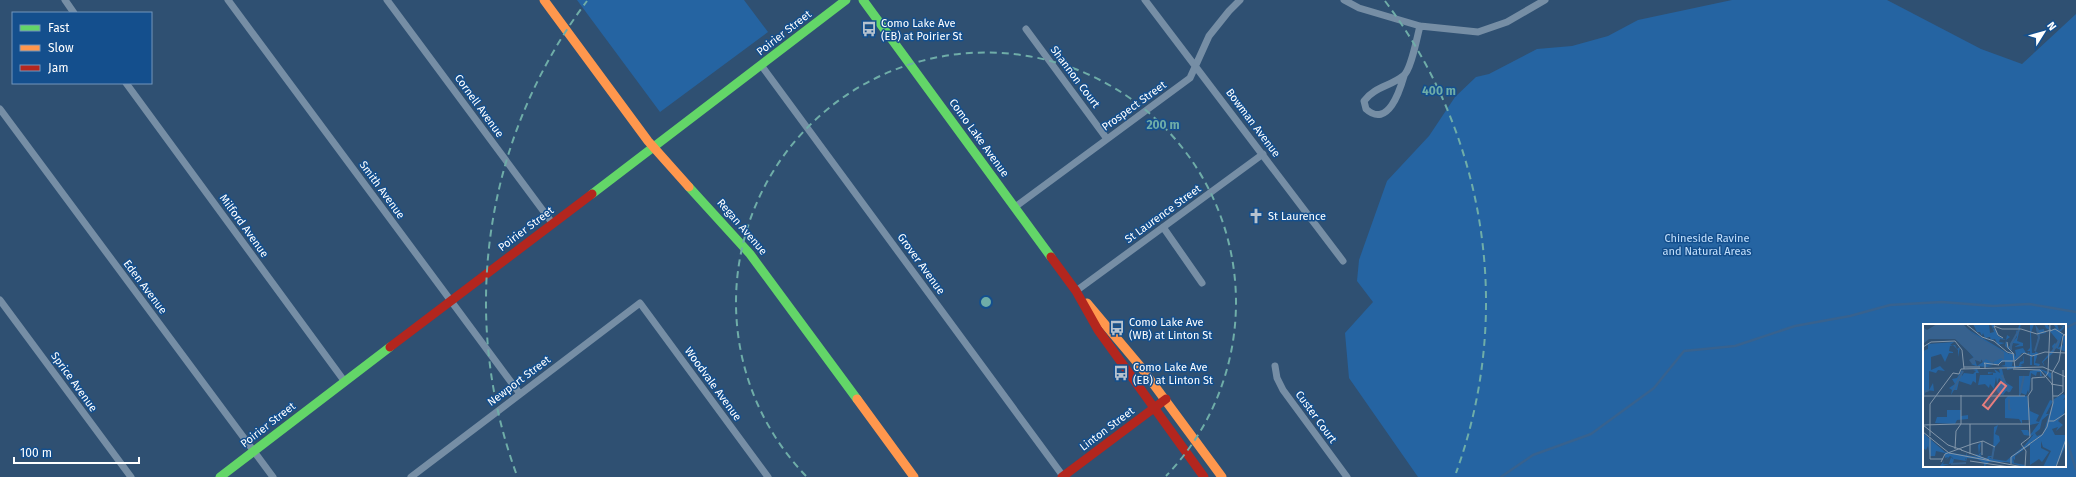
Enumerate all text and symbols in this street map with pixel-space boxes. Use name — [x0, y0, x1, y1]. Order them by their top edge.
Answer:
street label: Poirier Street — [754, 8, 814, 58]
legend — [12, 12, 152, 84]
north arrow — [2024, 12, 2064, 52]
place label: Como Lake Ave (EB) at Poirier St — [881, 17, 963, 43]
text: N — [2044, 19, 2059, 33]
bus stop icon: Como Lake Ave (EB) at Poirier St — [860, 20, 878, 38]
text: Fast — [48, 21, 70, 35]
text: Slow — [48, 41, 74, 55]
street label: Shannon Court — [1048, 44, 1102, 111]
text: Jam — [48, 61, 68, 75]
street label: Cornell Avenue — [452, 72, 506, 140]
street label: Prospect Street — [1099, 78, 1169, 134]
text: 400 m — [1422, 84, 1456, 98]
street label: Bowman Avenue — [1223, 86, 1283, 160]
street label: Como Lake Avenue — [946, 96, 1012, 180]
text: 200 m — [1146, 118, 1180, 132]
street label: Smith Avenue — [357, 159, 407, 221]
street label: St Laurence Street — [1122, 182, 1204, 246]
street label: Milford Avenue — [217, 192, 271, 260]
street label: Regan Avenue — [714, 196, 770, 258]
street label: Poirier Street — [496, 204, 556, 254]
church icon: St Laurence — [1247, 207, 1265, 225]
place label: St Laurence — [1268, 210, 1326, 223]
street label: Grover Avenue — [894, 231, 948, 297]
park label: Chineside Ravine and Natural Areas — [1663, 232, 1751, 258]
street label: Eden Avenue — [121, 257, 169, 317]
centre of rings — [979, 295, 993, 309]
place label: Como Lake Ave (WB) at Linton St — [1129, 316, 1212, 342]
bus stop icon: Como Lake Ave (WB) at Linton St — [1108, 319, 1126, 337]
inset map — [1923, 324, 2066, 467]
street label: Woodvale Avenue — [682, 345, 744, 423]
street label: Sprice Avenue — [48, 350, 100, 414]
street label: Newport Street — [485, 353, 553, 409]
place label: Como Lake Ave (EB) at Linton St — [1133, 361, 1213, 387]
bus stop icon: Como Lake Ave (EB) at Linton St — [1112, 364, 1130, 382]
street label: Custer Court — [1293, 388, 1339, 446]
street label: Poirier Street — [238, 400, 298, 450]
street label: Linton Street — [1077, 404, 1137, 454]
scale bar — [14, 439, 139, 465]
text: 100 m — [20, 446, 52, 460]

